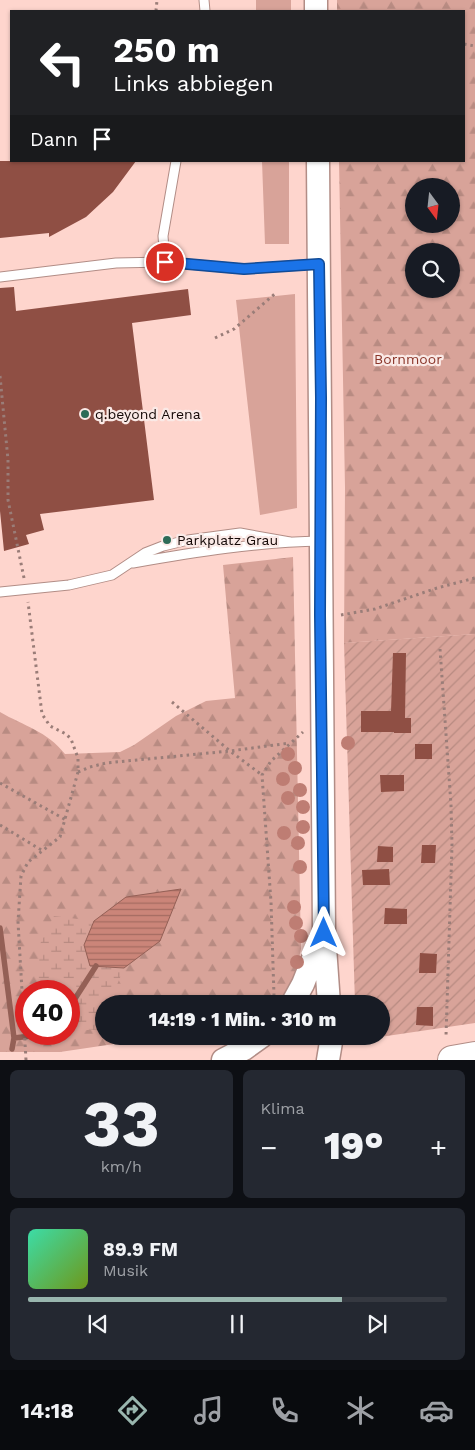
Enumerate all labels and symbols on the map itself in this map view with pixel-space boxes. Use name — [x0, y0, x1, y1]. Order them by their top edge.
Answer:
north arrow — [405, 178, 460, 232]
pin — [144, 241, 186, 283]
park label: Bornmoor — [374, 351, 442, 367]
place label: q.beyond Arena — [95, 406, 201, 422]
marker: q.beyond Arena — [79, 408, 91, 420]
place label: Parkplatz Grau — [177, 532, 278, 548]
marker: Parkplatz Grau — [161, 534, 173, 546]
position arrow — [297, 906, 349, 958]
speed limit sign: 40 — [15, 980, 80, 1045]

